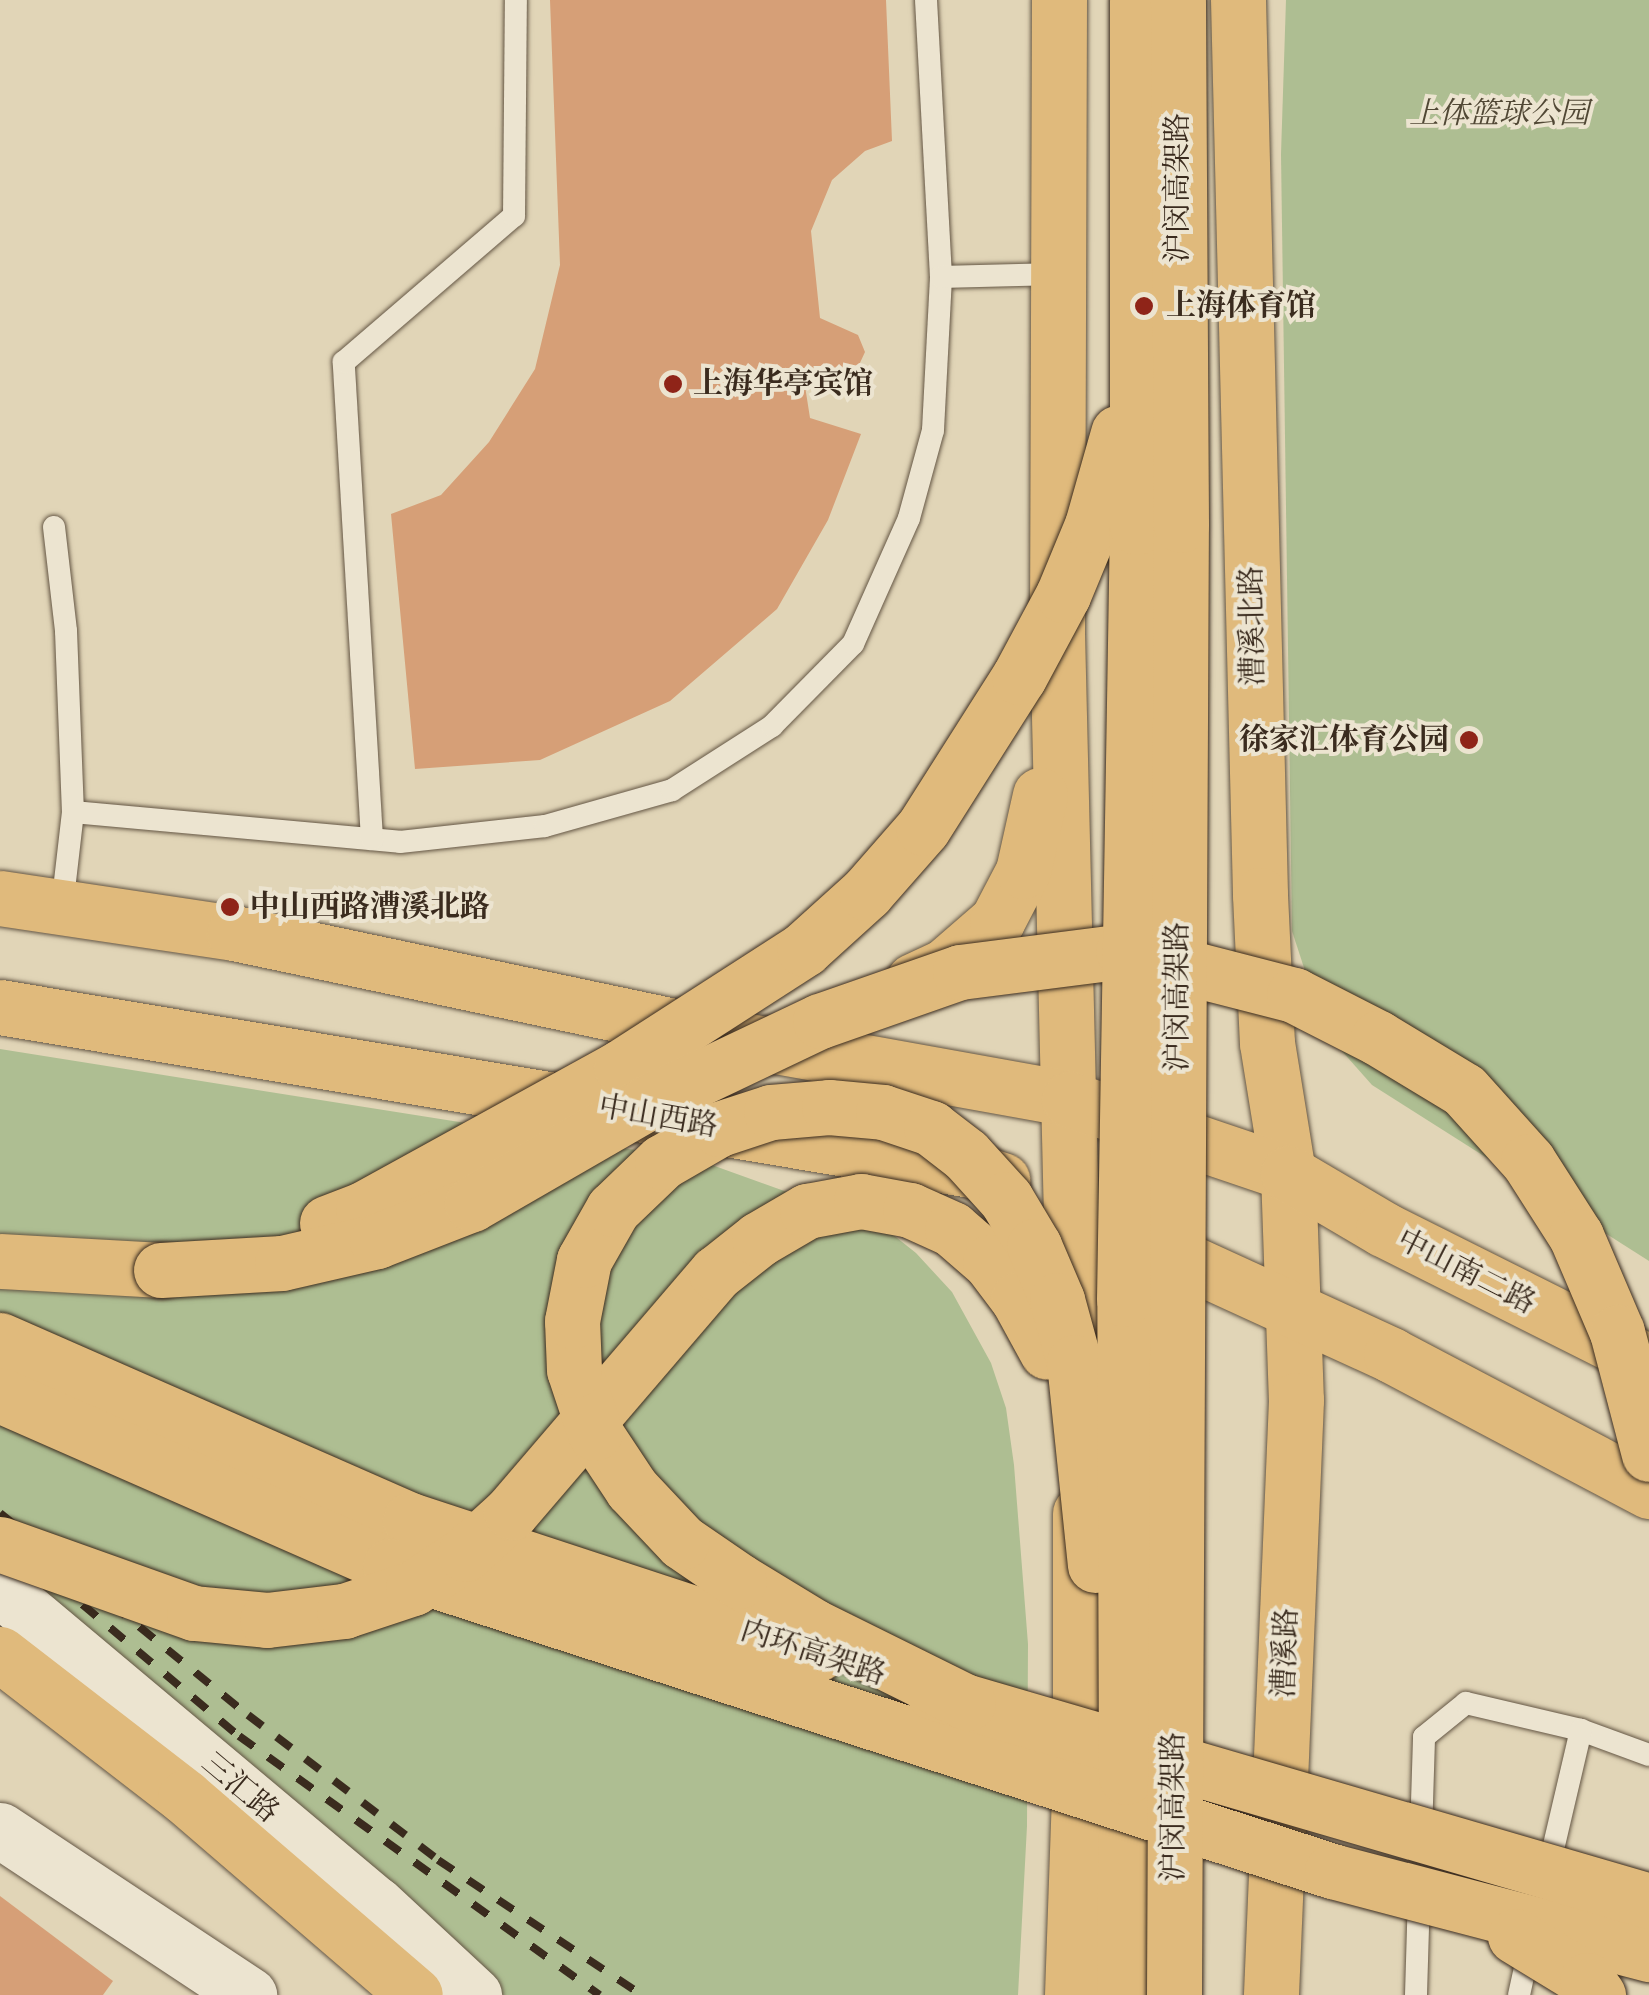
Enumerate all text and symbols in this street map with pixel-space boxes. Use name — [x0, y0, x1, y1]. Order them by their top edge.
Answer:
park label: 上体篮球公园 — [1409, 96, 1589, 132]
street label: 沪闵高架路 — [1160, 113, 1196, 263]
place label: 上海体育馆 — [1166, 288, 1316, 324]
marker: 上海体育馆 — [1131, 293, 1157, 319]
place label: 上海华亭宾馆 — [693, 366, 873, 402]
marker: 上海华亭宾馆 — [662, 373, 684, 395]
street label: 漕溪北路 — [1234, 566, 1272, 686]
place label: 徐家汇体育公园 — [1239, 722, 1449, 758]
marker: 徐家汇体育公园 — [1458, 729, 1480, 751]
place label: 中山西路漕溪北路 — [250, 889, 490, 925]
marker: 中山西路漕溪北路 — [219, 896, 241, 918]
street label: 沪闵高架路 — [1160, 922, 1196, 1072]
street label: 中山西路 — [596, 1089, 720, 1145]
street label: 中山南二路 — [1391, 1222, 1541, 1322]
street label: 漕溪路 — [1266, 1607, 1306, 1699]
street label: 内环高架路 — [736, 1613, 890, 1693]
street label: 沪闵高架路 — [1156, 1732, 1192, 1882]
street label: 三汇路 — [194, 1745, 286, 1831]

